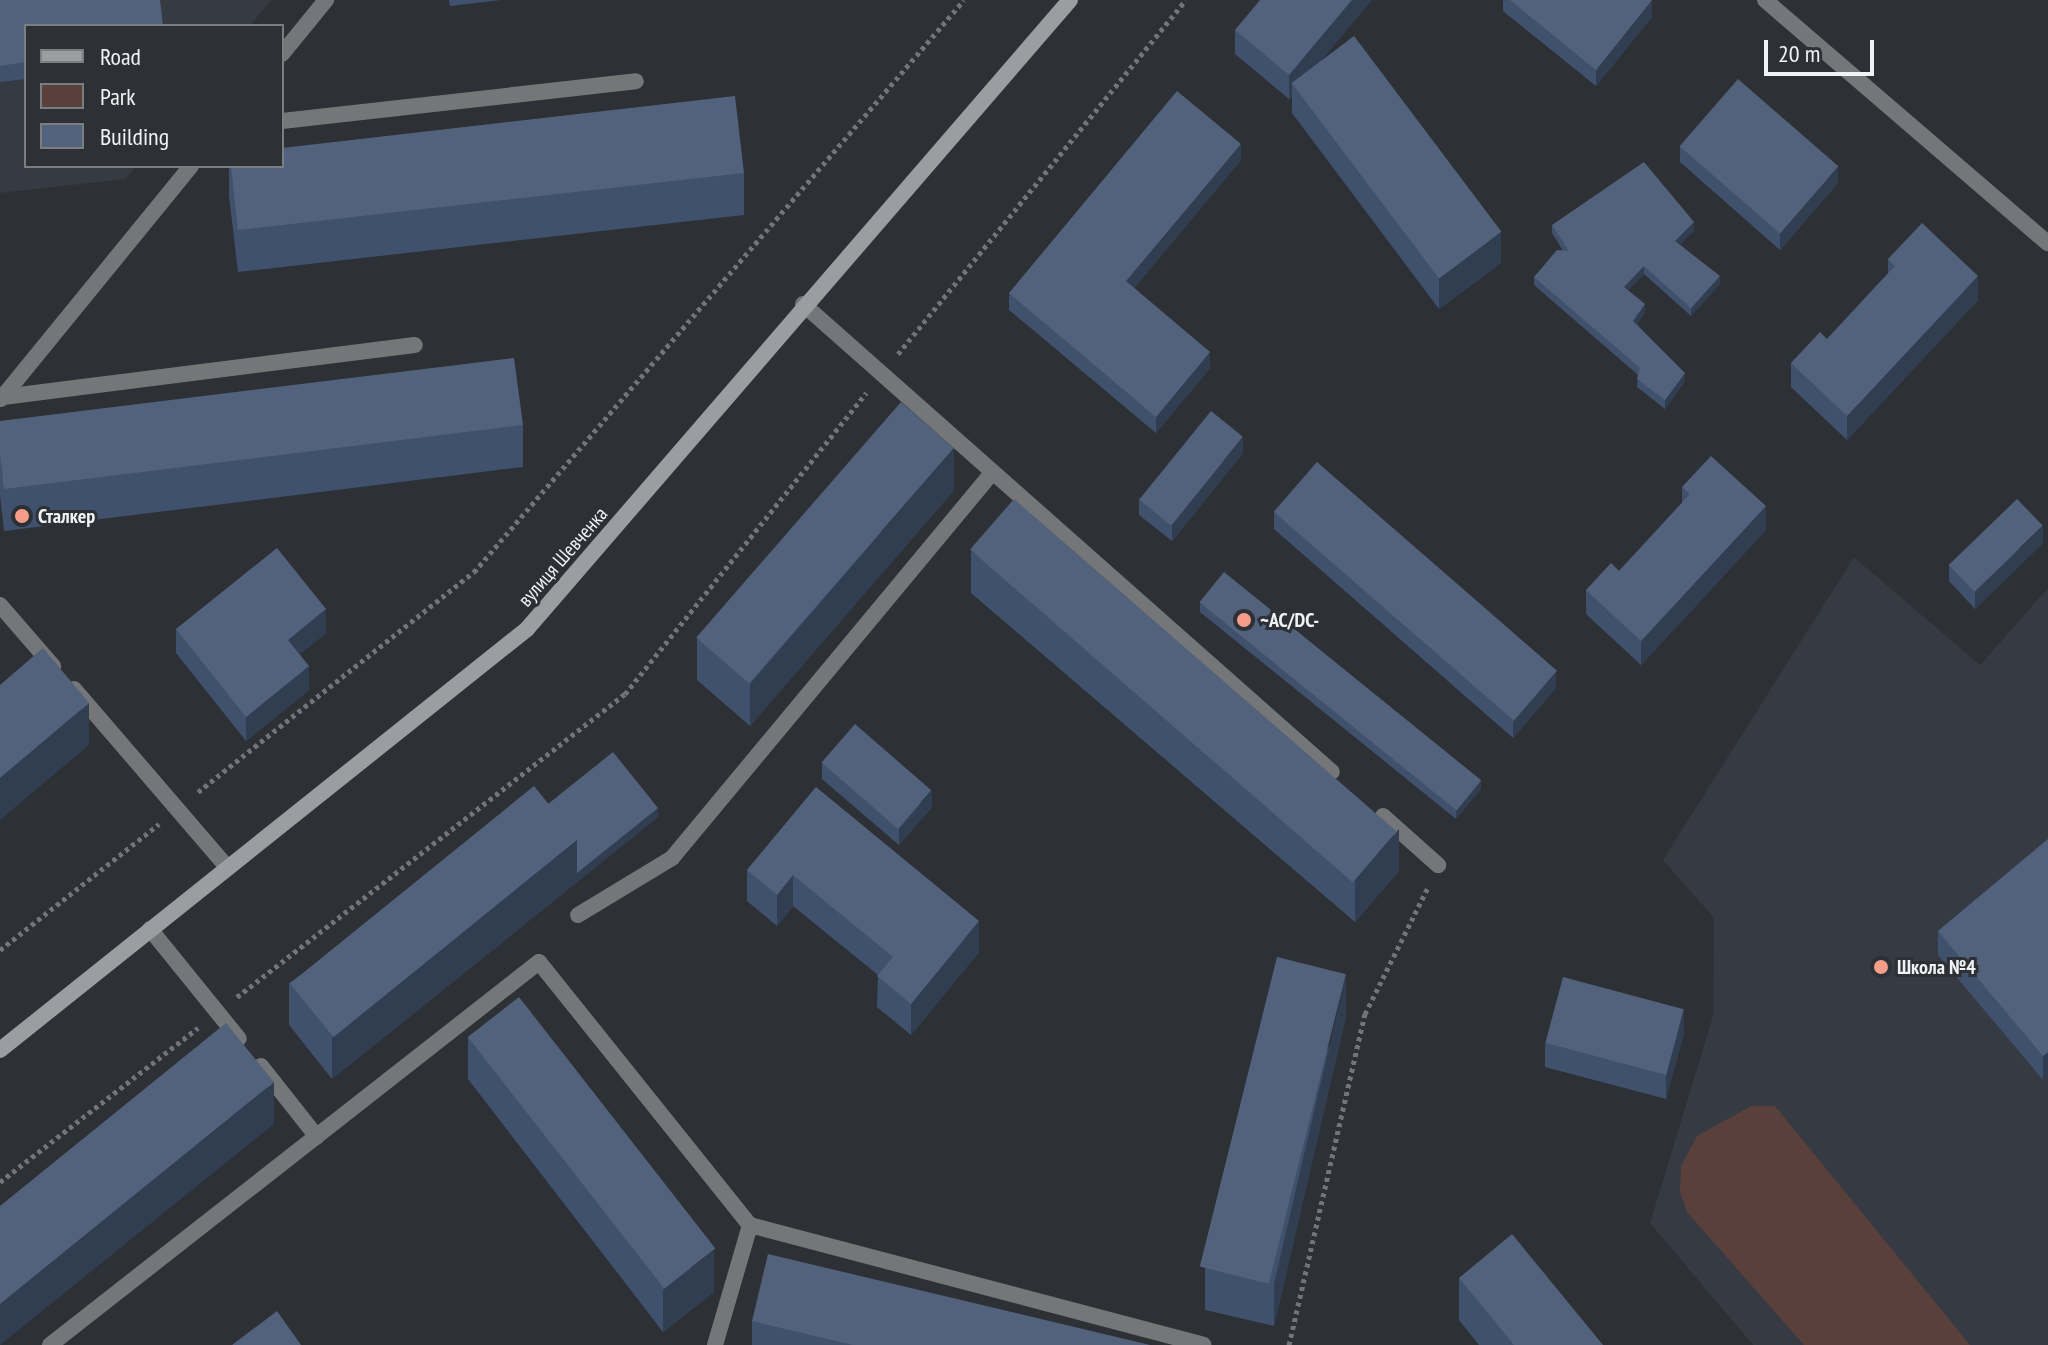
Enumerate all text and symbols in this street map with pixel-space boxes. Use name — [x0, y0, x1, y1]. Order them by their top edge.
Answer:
legend — [24, 24, 284, 168]
scale bar — [1768, 24, 1878, 74]
text: 20 m — [1778, 38, 1820, 69]
text: Road — [100, 41, 141, 72]
text: Park — [100, 81, 136, 112]
text: Building — [100, 121, 169, 152]
street label: вулиця Шевченка — [513, 502, 613, 612]
place label: Сталкер — [38, 504, 95, 528]
marker: Сталкер — [13, 507, 31, 525]
place label: ~AC/DC- — [1260, 608, 1319, 632]
marker: ~AC/DC- — [1235, 611, 1253, 629]
place label: Школа №4 — [1897, 955, 1976, 979]
marker: Школа №4 — [1872, 958, 1890, 976]

